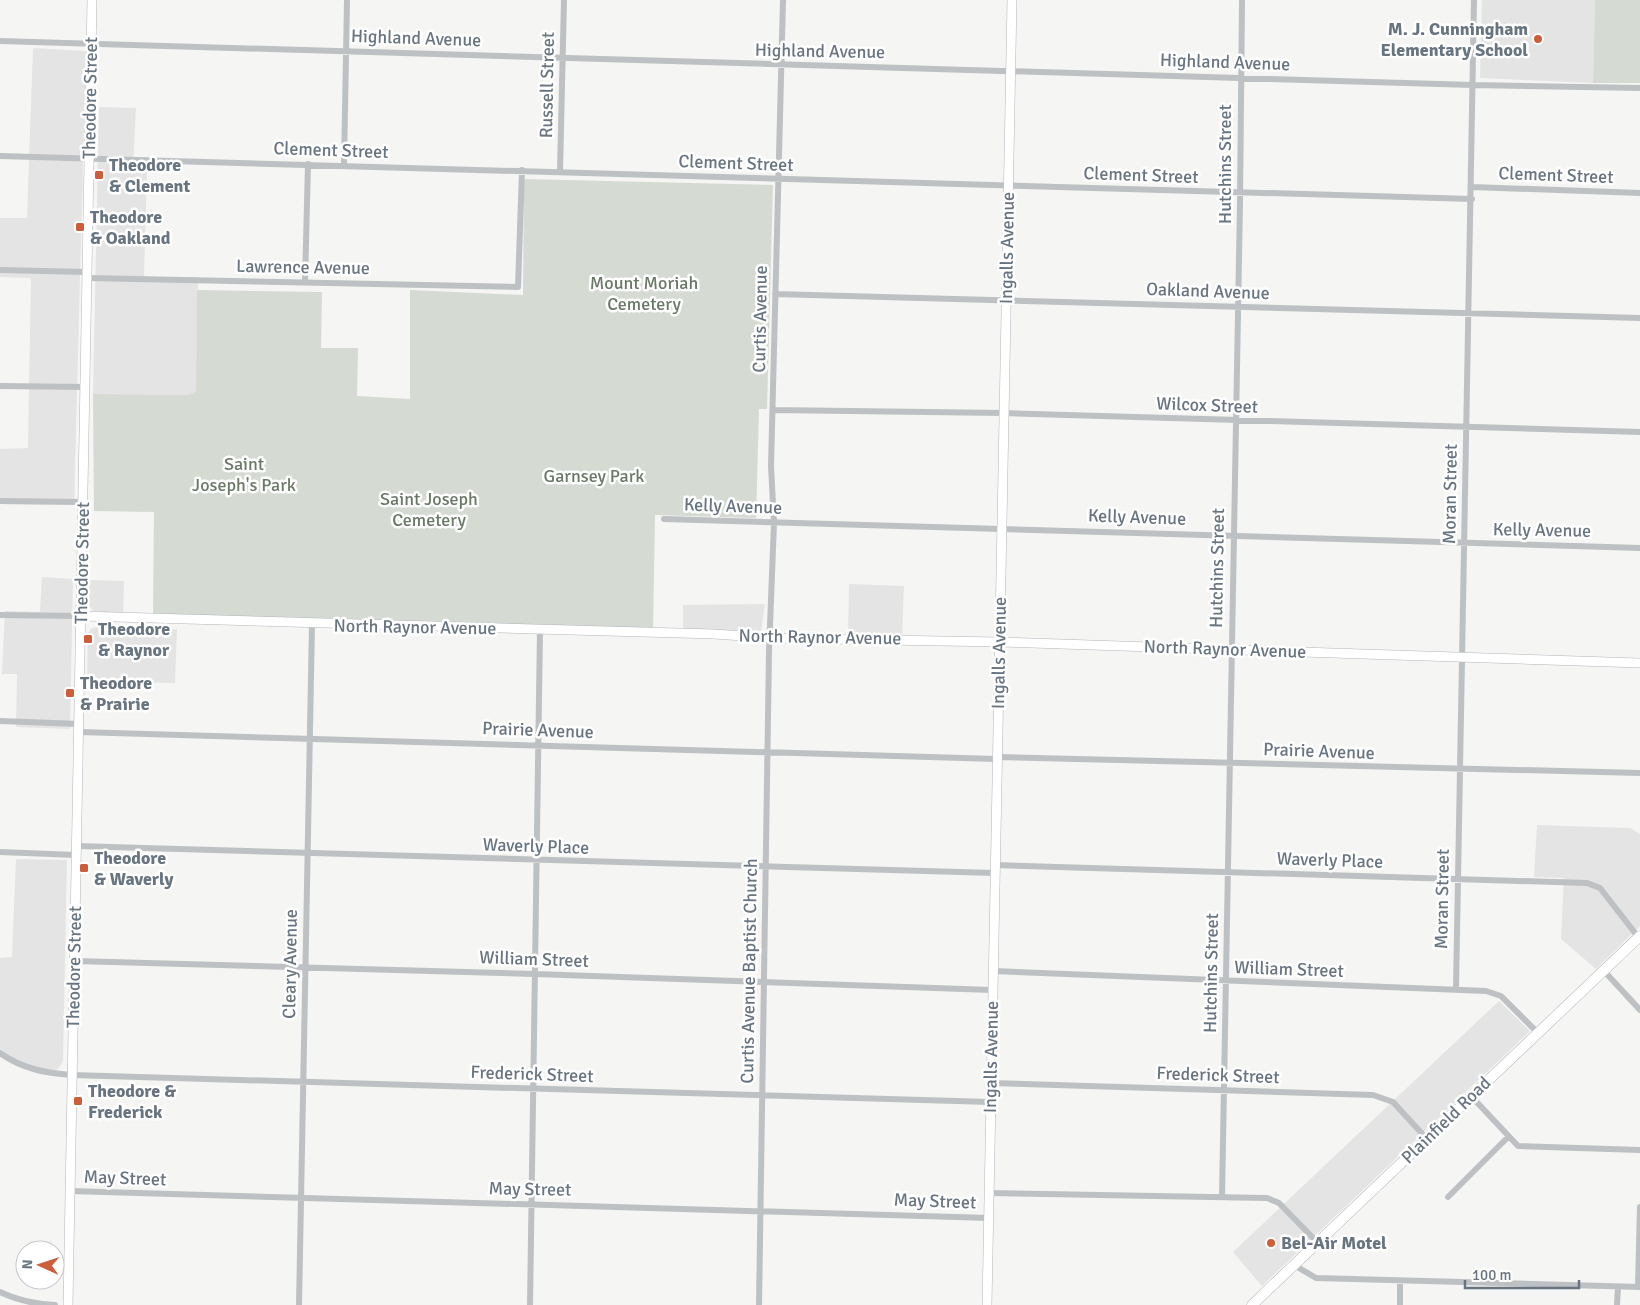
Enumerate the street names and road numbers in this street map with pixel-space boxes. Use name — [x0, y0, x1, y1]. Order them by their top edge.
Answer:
street label: Highland Avenue — [350, 25, 482, 51]
street label: Russell Street — [535, 32, 559, 138]
street label: Theodore Street — [78, 37, 102, 159]
street label: Highland Avenue — [755, 39, 885, 63]
street label: Highland Avenue — [1159, 49, 1291, 75]
street label: Hutchins Street — [1214, 104, 1236, 224]
street label: Clement Street — [273, 137, 389, 163]
street label: Clement Street — [678, 150, 794, 176]
street label: Clement Street — [1083, 162, 1199, 188]
street label: Clement Street — [1498, 162, 1614, 188]
street label: Ingalls Avenue — [995, 192, 1019, 304]
street label: Lawrence Avenue — [236, 255, 370, 279]
street label: Curtis Avenue — [748, 265, 772, 373]
street label: Oakland Avenue — [1146, 278, 1270, 304]
street label: Wilcox Street — [1156, 392, 1258, 418]
street label: Moran Street — [1438, 444, 1462, 544]
street label: Kelly Avenue — [684, 493, 782, 519]
street label: Theodore Street — [70, 502, 94, 624]
street label: Kelly Avenue — [1088, 504, 1186, 530]
street label: Hutchins Street — [1205, 508, 1229, 628]
street label: Kelly Avenue — [1493, 518, 1591, 542]
street label: Ingalls Avenue — [987, 597, 1011, 709]
street label: North Raynor Avenue — [333, 615, 497, 639]
street label: North Raynor Avenue — [738, 625, 902, 649]
street label: North Raynor Avenue — [1143, 635, 1307, 663]
street label: Prairie Avenue — [482, 717, 594, 743]
street label: Prairie Avenue — [1263, 738, 1375, 764]
street label: Waverly Place — [482, 833, 590, 859]
street label: Waverly Place — [1276, 847, 1384, 873]
street label: Moran Street — [1430, 849, 1454, 949]
street label: Curtis Avenue Baptist Church — [736, 858, 762, 1084]
street label: Theodore Street — [62, 906, 86, 1028]
street label: Cleary Avenue — [278, 909, 302, 1019]
street label: Hutchins Street — [1199, 913, 1223, 1033]
street label: William Street — [479, 946, 589, 972]
street label: William Street — [1234, 956, 1344, 982]
street label: Ingalls Avenue — [979, 1001, 1003, 1113]
street label: Frederick Street — [470, 1061, 594, 1087]
street label: Frederick Street — [1156, 1062, 1280, 1088]
street label: Plainfield Road — [1397, 1072, 1495, 1168]
street label: May Street — [83, 1166, 167, 1190]
street label: May Street — [488, 1177, 572, 1201]
street label: May Street — [893, 1189, 977, 1213]

